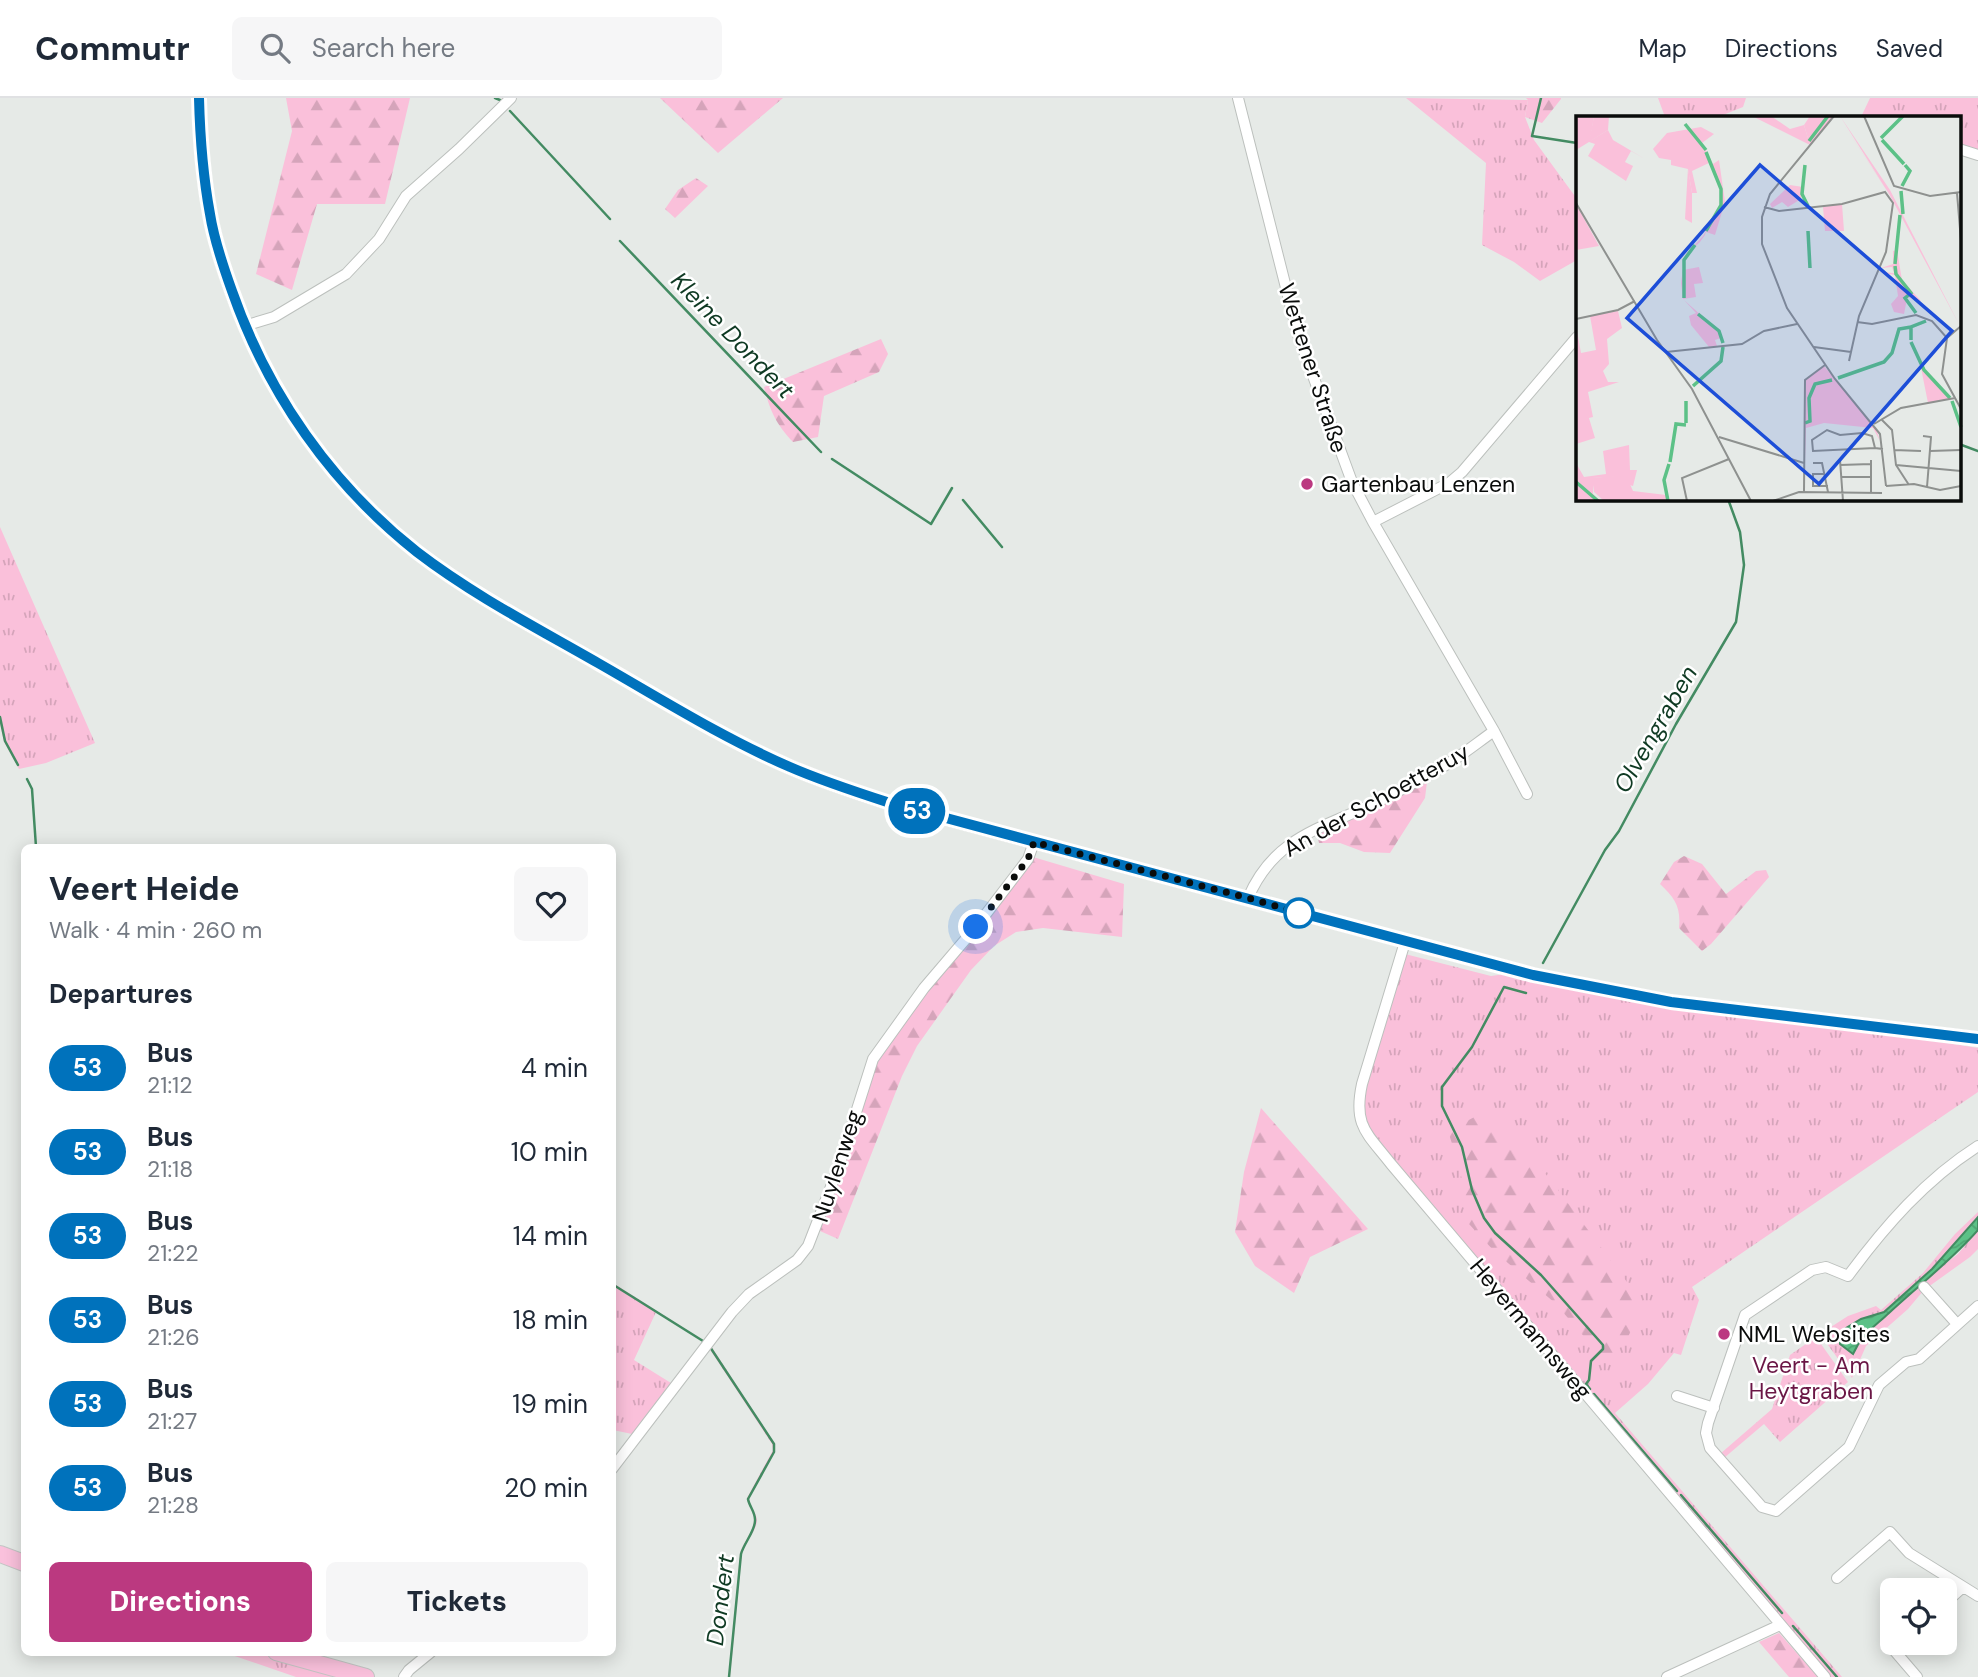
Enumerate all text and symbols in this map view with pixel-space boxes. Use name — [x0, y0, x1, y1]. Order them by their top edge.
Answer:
search box — [232, 17, 722, 80]
text: Commutr — [35, 27, 190, 70]
icon: search — [256, 29, 294, 67]
text: Search here — [312, 31, 455, 65]
text: Map — [1639, 33, 1687, 64]
text: Directions — [1725, 33, 1838, 64]
text: Saved — [1876, 33, 1943, 64]
inset map — [1576, 116, 1960, 500]
water label: Kleine Dondert — [665, 265, 802, 405]
street label: Wettener Straße — [1271, 279, 1355, 457]
place label: Gartenbau Lenzen — [1321, 469, 1515, 499]
marker: Gartenbau Lenzen — [1299, 476, 1315, 492]
water label: Olvengraben — [1606, 660, 1704, 798]
street label: An der Schoetteruy — [1278, 736, 1474, 864]
line badge: 53 — [886, 788, 948, 834]
text: 53 — [902, 795, 932, 826]
text: Veert Heide — [49, 867, 240, 910]
button: heart — [514, 867, 588, 941]
unlabelled marker — [1284, 898, 1314, 928]
your location — [958, 909, 993, 944]
text: Walk · 4 min · 260 m — [49, 915, 262, 945]
text: Departures — [49, 977, 193, 1011]
text: Bus — [147, 1036, 193, 1070]
text: 4 min — [521, 1051, 588, 1085]
text: 53 — [73, 1052, 102, 1083]
text: 21:12 — [147, 1070, 193, 1100]
street label: Nuylenweg — [805, 1106, 869, 1226]
text: Bus — [147, 1120, 193, 1154]
text: 10 min — [511, 1135, 588, 1169]
text: 53 — [73, 1136, 102, 1167]
text: 21:18 — [147, 1154, 193, 1184]
text: Bus — [147, 1204, 193, 1238]
text: 14 min — [513, 1219, 588, 1253]
text: 53 — [73, 1220, 102, 1251]
text: 21:22 — [147, 1238, 199, 1268]
street label: Heyermannsweg — [1463, 1252, 1599, 1406]
text: Bus — [147, 1288, 193, 1322]
text: 18 min — [513, 1303, 588, 1337]
text: 53 — [73, 1304, 102, 1335]
place label: NML Websites — [1738, 1319, 1890, 1349]
text: 21:26 — [147, 1322, 200, 1352]
marker: NML Websites — [1716, 1326, 1732, 1342]
park label: Veert - Am Heytgraben — [1749, 1350, 1873, 1406]
text: Bus — [147, 1372, 193, 1406]
text: 19 min — [512, 1387, 588, 1421]
text: 53 — [73, 1388, 102, 1419]
text: 21:27 — [147, 1406, 197, 1436]
text: Bus — [147, 1456, 193, 1490]
text: 20 min — [504, 1471, 588, 1505]
text: 53 — [73, 1472, 102, 1503]
text: 21:28 — [147, 1490, 199, 1520]
water label: Dondert — [699, 1552, 741, 1647]
button: Directions — [49, 1562, 312, 1642]
button: Tickets — [326, 1562, 588, 1642]
map controls — [1880, 1578, 1957, 1655]
button: locate — [1880, 1578, 1957, 1655]

